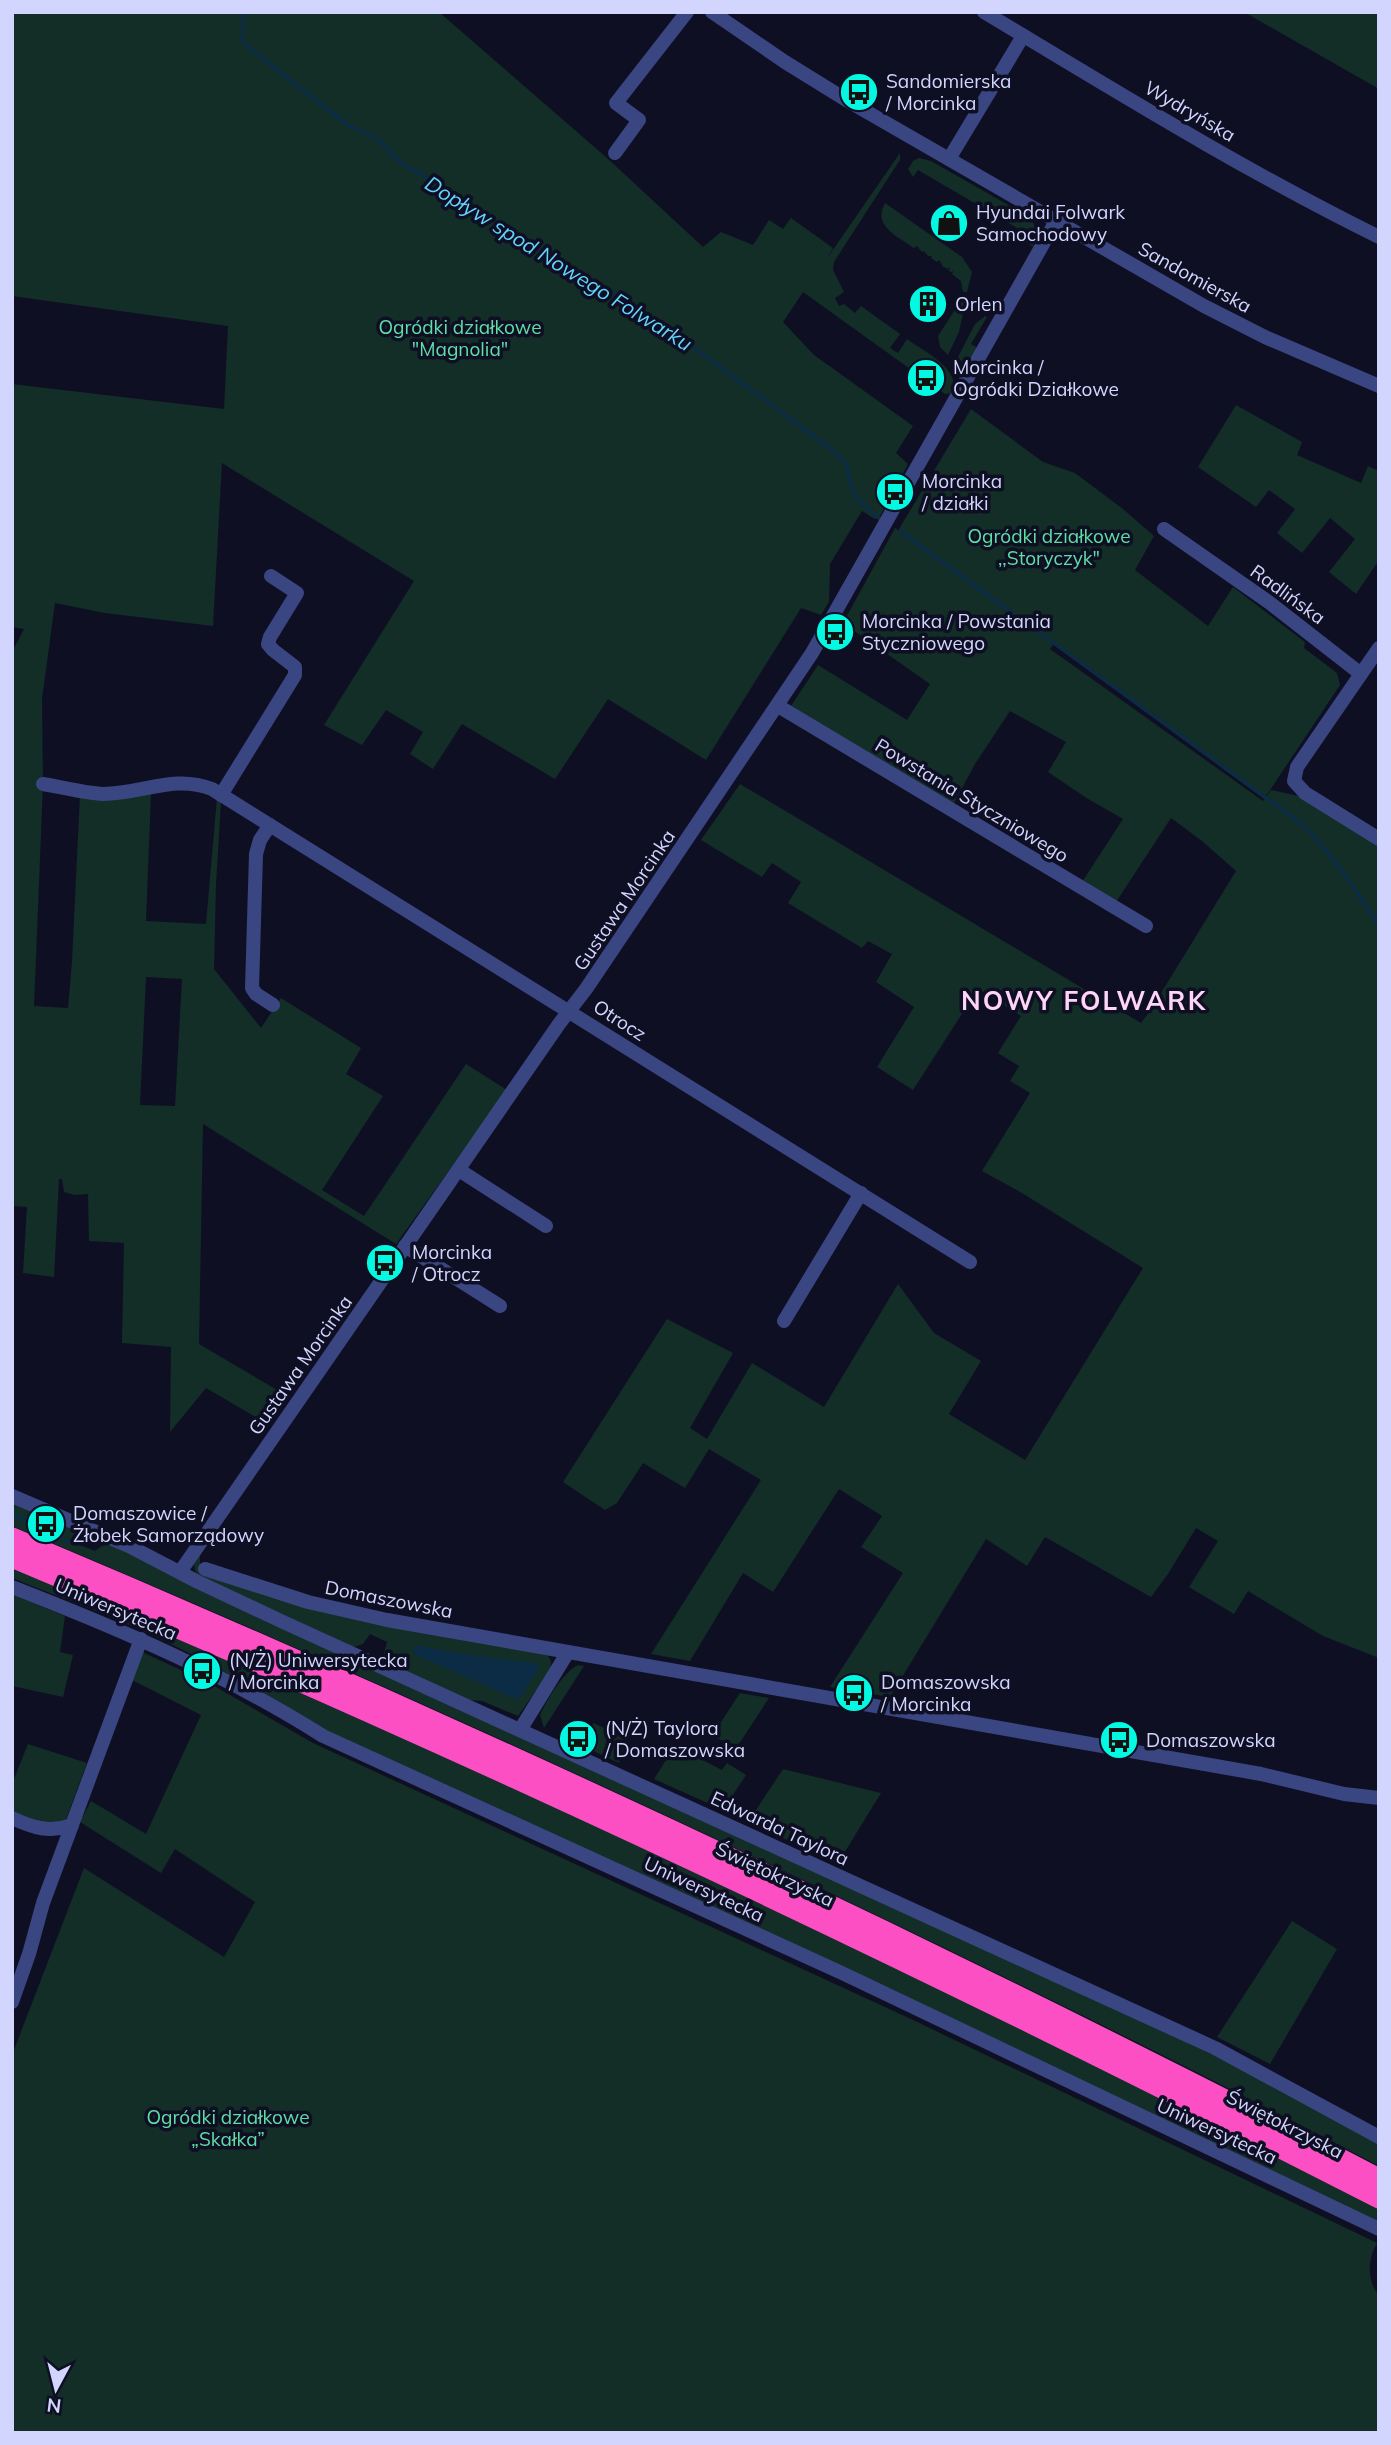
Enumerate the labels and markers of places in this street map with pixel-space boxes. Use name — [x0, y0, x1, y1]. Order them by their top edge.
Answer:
place label: Sandomierska / Morcinka — [885, 69, 1011, 115]
bus stop icon: Sandomierska / Morcinka — [838, 71, 880, 113]
place label: Hyundai Folwark Samochodowy — [976, 200, 1125, 246]
shop icon: Hyundai Folwark Samochodowy — [928, 202, 970, 244]
building icon: Orlen — [907, 283, 949, 325]
place label: Orlen — [955, 292, 1003, 316]
place label: Morcinka / Ogródki Działkowe — [953, 355, 1119, 401]
bus stop icon: Morcinka / Ogródki Działkowe — [905, 357, 947, 399]
place label: Morcinka / działki — [921, 469, 1002, 515]
bus stop icon: Morcinka / działki — [874, 471, 916, 513]
place label: Morcinka / Powstania Styczniowego — [862, 609, 1051, 655]
bus stop icon: Morcinka / Powstania Styczniowego — [814, 611, 856, 653]
place label: Morcinka / Otrocz — [411, 1240, 492, 1286]
bus stop icon: Morcinka / Otrocz — [364, 1242, 406, 1284]
place label: Domaszowice / Żłobek Samorządowy — [73, 1501, 264, 1547]
bus stop icon: Domaszowice / Żłobek Samorządowy — [25, 1503, 67, 1545]
place label: (N/Ż) Uniwersytecka / Morcinka — [228, 1648, 408, 1694]
bus stop icon: (N/Ż) Uniwersytecka / Morcinka — [181, 1650, 223, 1692]
place label: Domaszowska / Morcinka — [880, 1670, 1011, 1716]
bus stop icon: Domaszowska / Morcinka — [833, 1672, 875, 1714]
place label: (N/Ż) Taylora / Domaszowska — [604, 1716, 745, 1762]
bus stop icon: (N/Ż) Taylora / Domaszowska — [557, 1718, 599, 1760]
bus stop icon: Domaszowska — [1098, 1719, 1140, 1761]
place label: Domaszowska — [1146, 1728, 1276, 1752]

